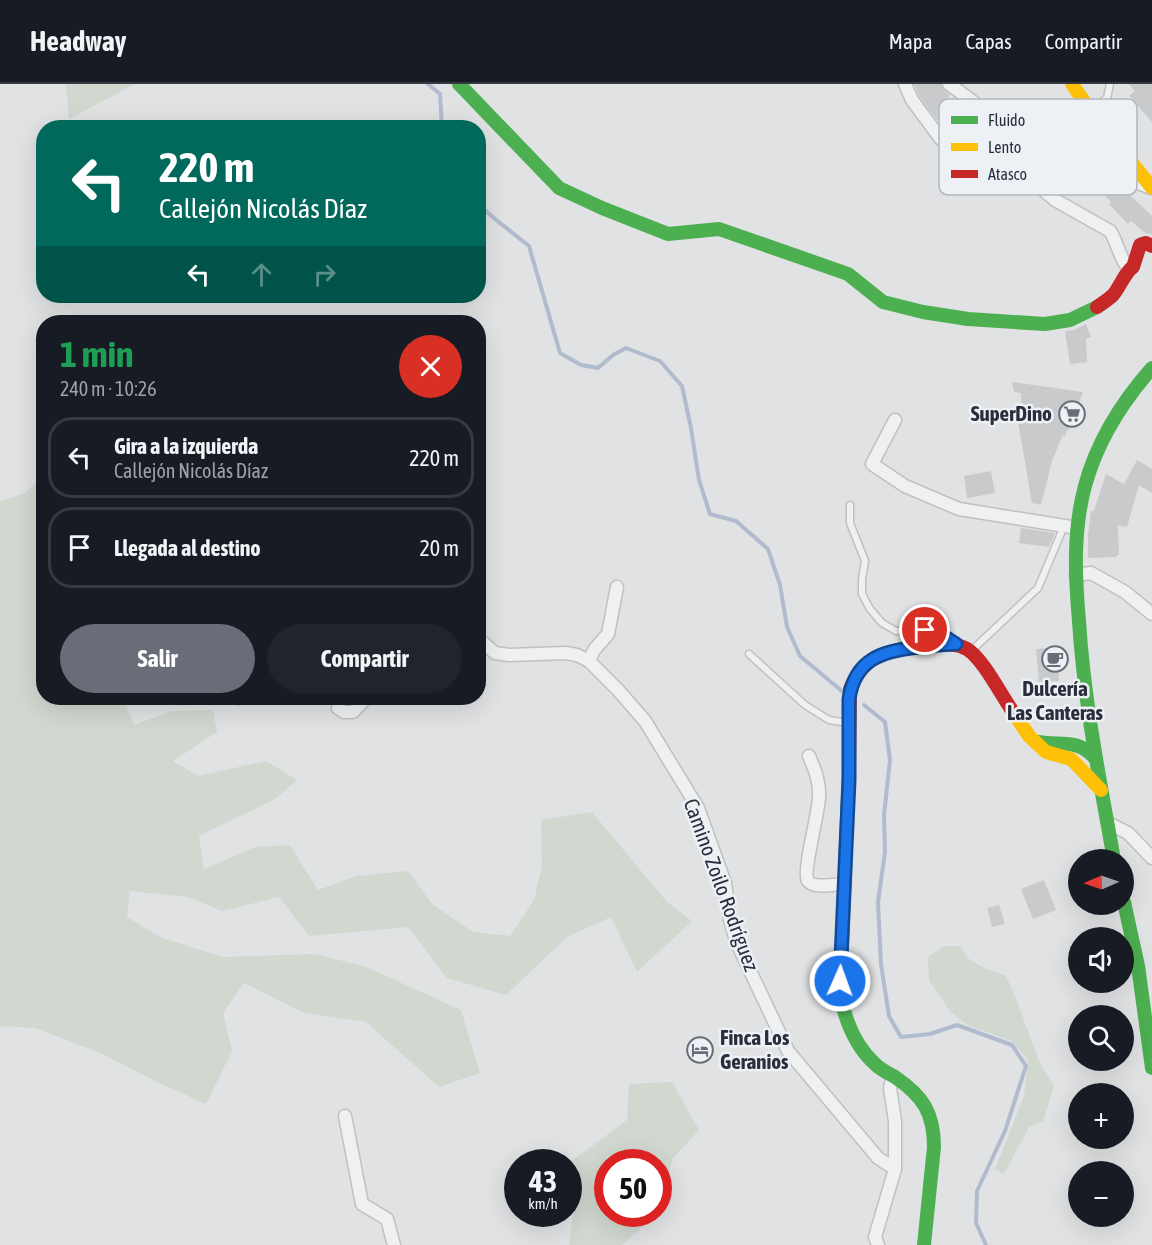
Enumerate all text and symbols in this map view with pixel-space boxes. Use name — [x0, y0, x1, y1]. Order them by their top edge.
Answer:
text: Headway — [30, 25, 126, 57]
text: Mapa — [889, 29, 932, 53]
text: Capas — [965, 29, 1012, 53]
text: Compartir — [1045, 29, 1122, 53]
legend — [939, 99, 1137, 195]
text: Fluido — [988, 111, 1025, 129]
text: Lento — [988, 138, 1021, 156]
text: 220 m — [159, 143, 254, 191]
icon: left — [60, 144, 138, 222]
text: Atasco — [988, 165, 1027, 183]
text: Callejón Nicolás Díaz — [159, 193, 367, 224]
icon: left — [182, 258, 215, 291]
icon: ahead — [245, 258, 278, 291]
icon: right — [308, 258, 341, 291]
text: 1 min — [60, 333, 134, 375]
button: close — [399, 335, 462, 398]
text: 240 m · 10:26 — [60, 377, 157, 400]
supermarket icon: SuperDino — [1057, 399, 1087, 429]
place label: SuperDino — [971, 401, 1052, 425]
text: Gira a la izquierda — [114, 433, 258, 459]
icon: left — [63, 441, 96, 474]
text: 220 m — [409, 445, 459, 471]
text: Callejón Nicolás Díaz — [114, 459, 268, 482]
icon: arrive — [63, 531, 96, 564]
text: Llegada al destino — [114, 535, 261, 561]
text: 20 m — [419, 535, 459, 561]
pin — [899, 604, 950, 655]
icon: arrive — [908, 613, 941, 646]
button: Salir — [60, 624, 255, 693]
button: Compartir — [267, 624, 462, 693]
cafe icon: Dulcería Las Canteras — [1040, 644, 1070, 674]
place label: Dulcería Las Canteras — [1007, 676, 1104, 724]
street label: Camino Zoilo Rodríguez — [680, 795, 764, 975]
north arrow — [1068, 849, 1134, 915]
map controls — [1068, 849, 1134, 1227]
button: sound — [1068, 927, 1134, 993]
position arrow — [808, 949, 872, 1013]
button: search — [1068, 1005, 1134, 1071]
place label: Finca Los Geranios — [720, 1025, 790, 1073]
hotel icon: Finca Los Geranios — [685, 1035, 715, 1065]
button: + — [1068, 1083, 1134, 1149]
speed limit sign: 50 — [594, 1149, 672, 1227]
button: − — [1068, 1161, 1134, 1227]
text: 43 — [529, 1164, 557, 1198]
text: km/h — [528, 1195, 558, 1212]

